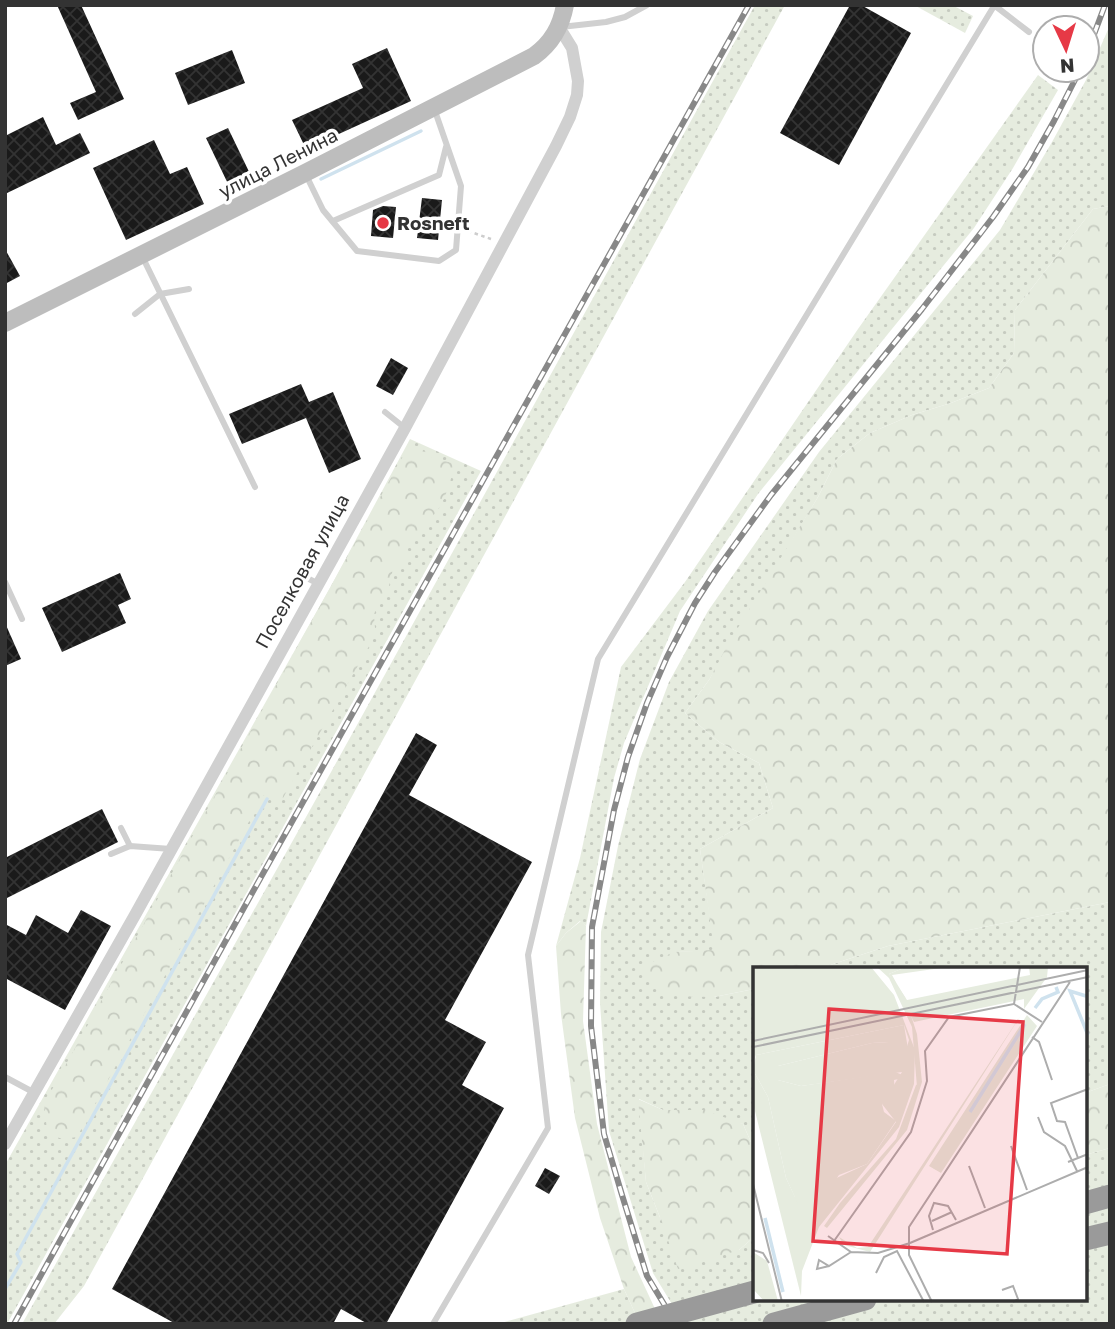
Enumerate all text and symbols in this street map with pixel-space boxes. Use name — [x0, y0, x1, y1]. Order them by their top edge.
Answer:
north arrow — [1031, 14, 1101, 84]
text: N — [1059, 54, 1075, 78]
street label: улица Ленина — [214, 123, 341, 202]
place label: Rosneft — [397, 211, 470, 234]
marker: Rosneft — [375, 215, 391, 231]
street label: Поселковая улица — [250, 490, 353, 652]
inset map — [753, 967, 1087, 1301]

